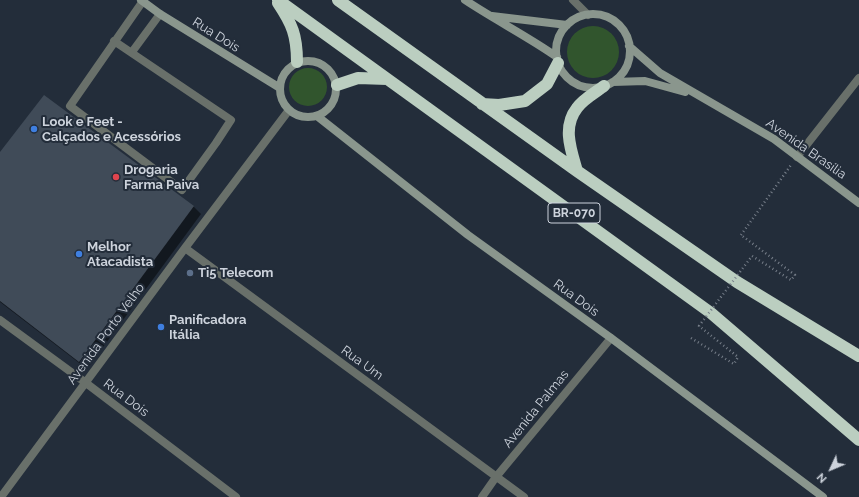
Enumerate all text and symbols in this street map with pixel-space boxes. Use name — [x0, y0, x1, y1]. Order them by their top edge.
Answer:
street label: Rua Dois — [190, 14, 242, 56]
place label: Look e Feet - Calçados e Acessórios — [42, 114, 181, 145]
street label: Avenida Brasília — [763, 116, 849, 182]
marker: Look e Feet - Calçados e Acessórios — [29, 124, 39, 134]
place label: Drogaria Farma Paiva — [124, 162, 199, 193]
marker: Drogaria Farma Paiva — [111, 172, 121, 182]
road number: BR-070 — [548, 203, 600, 223]
place label: Melhor Atacadista — [87, 239, 153, 270]
marker: Melhor Atacadista — [74, 249, 84, 259]
place label: Ti5 Telecom — [198, 265, 273, 281]
marker: Ti5 Telecom — [185, 268, 195, 278]
street label: Rua Dois — [550, 276, 602, 320]
street label: Avenida Porto Velho — [64, 280, 148, 388]
place label: Panificadora Itália — [169, 312, 247, 343]
marker: Panificadora Itália — [156, 322, 166, 332]
street label: Rua Um — [338, 343, 386, 383]
street label: Avenida Palmas — [500, 367, 572, 451]
street label: Rua Dois — [100, 376, 152, 420]
north arrow — [811, 449, 851, 489]
text: N — [814, 470, 830, 485]

